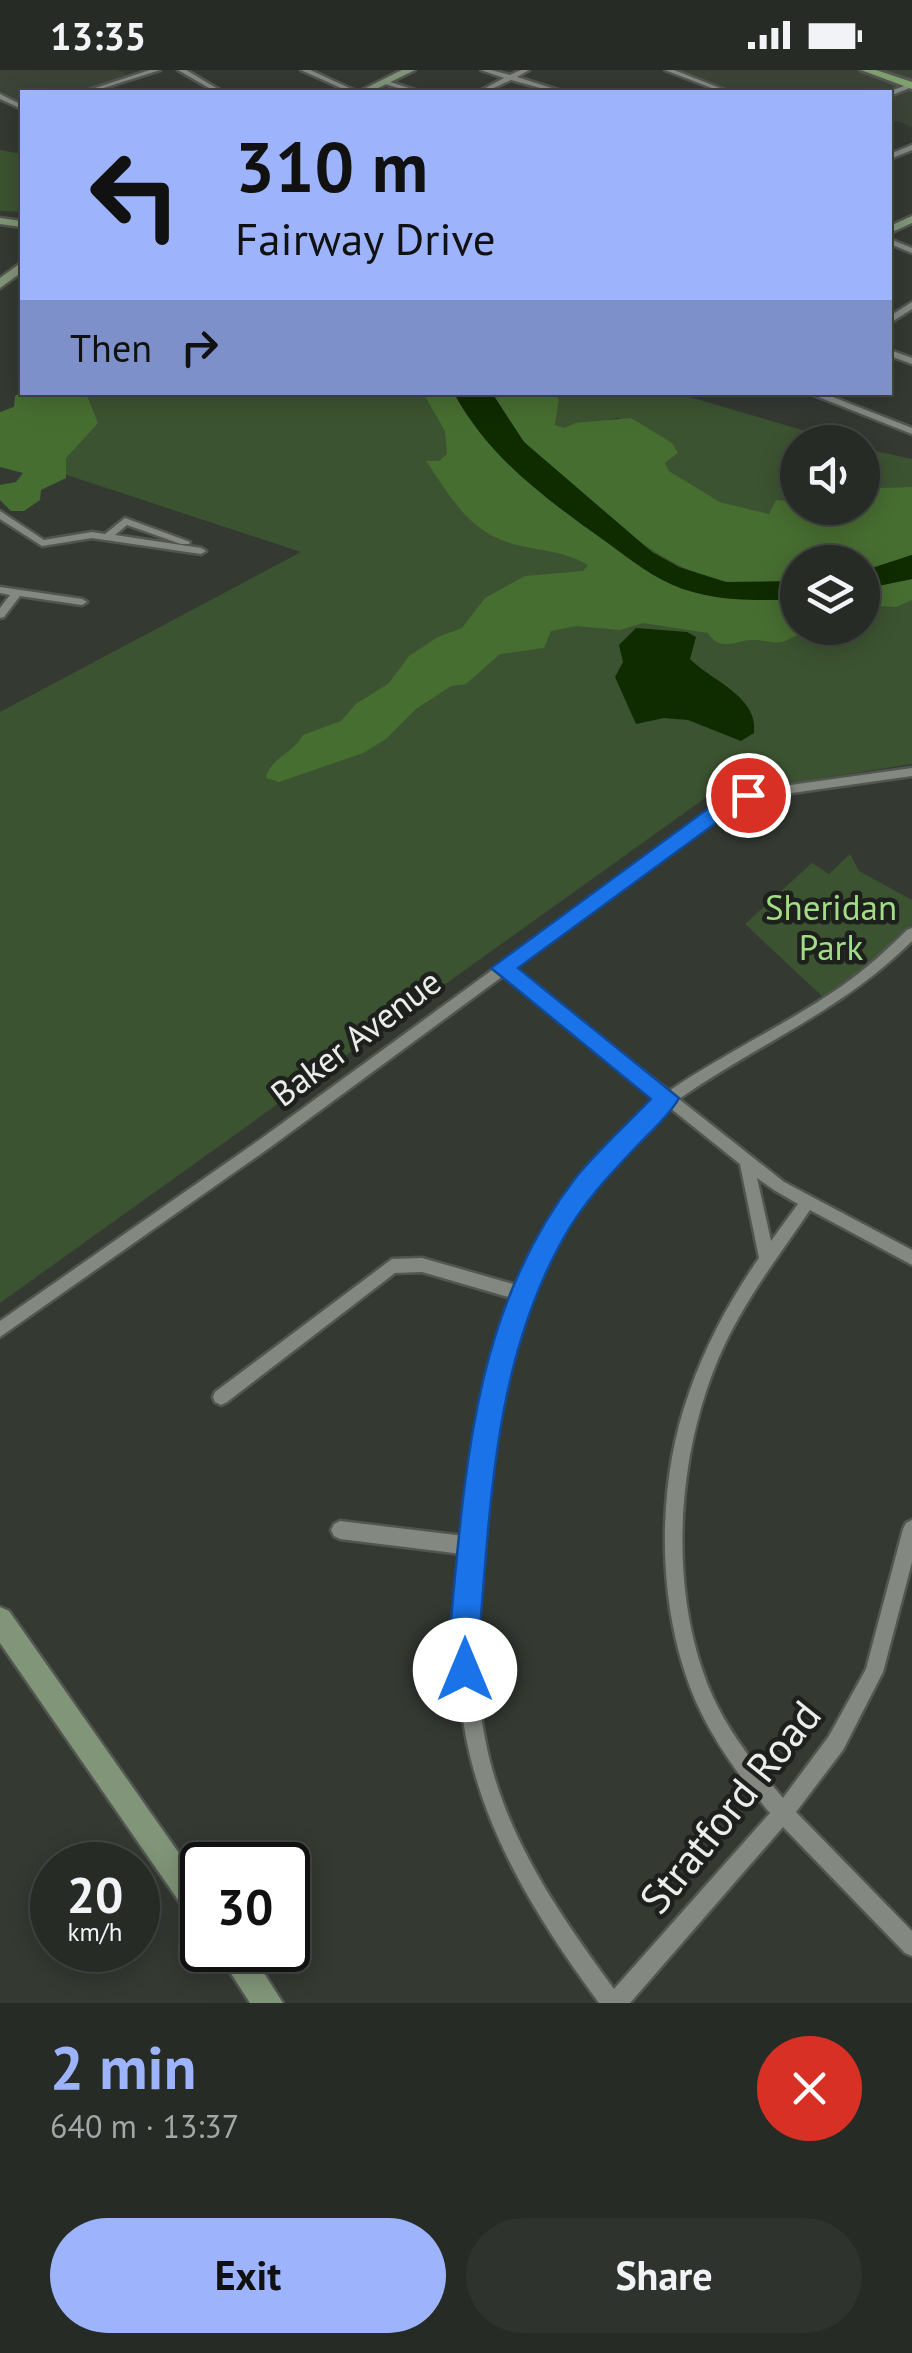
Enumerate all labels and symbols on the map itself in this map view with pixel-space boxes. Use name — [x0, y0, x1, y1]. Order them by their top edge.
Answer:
pin — [706, 753, 791, 838]
park label: Sheridan Park — [765, 884, 897, 970]
street label: Baker Avenue — [261, 958, 450, 1116]
position arrow — [413, 1618, 517, 1722]
street label: Stratford Road — [627, 1689, 832, 1924]
speed limit sign: 30 — [180, 1842, 310, 1972]

